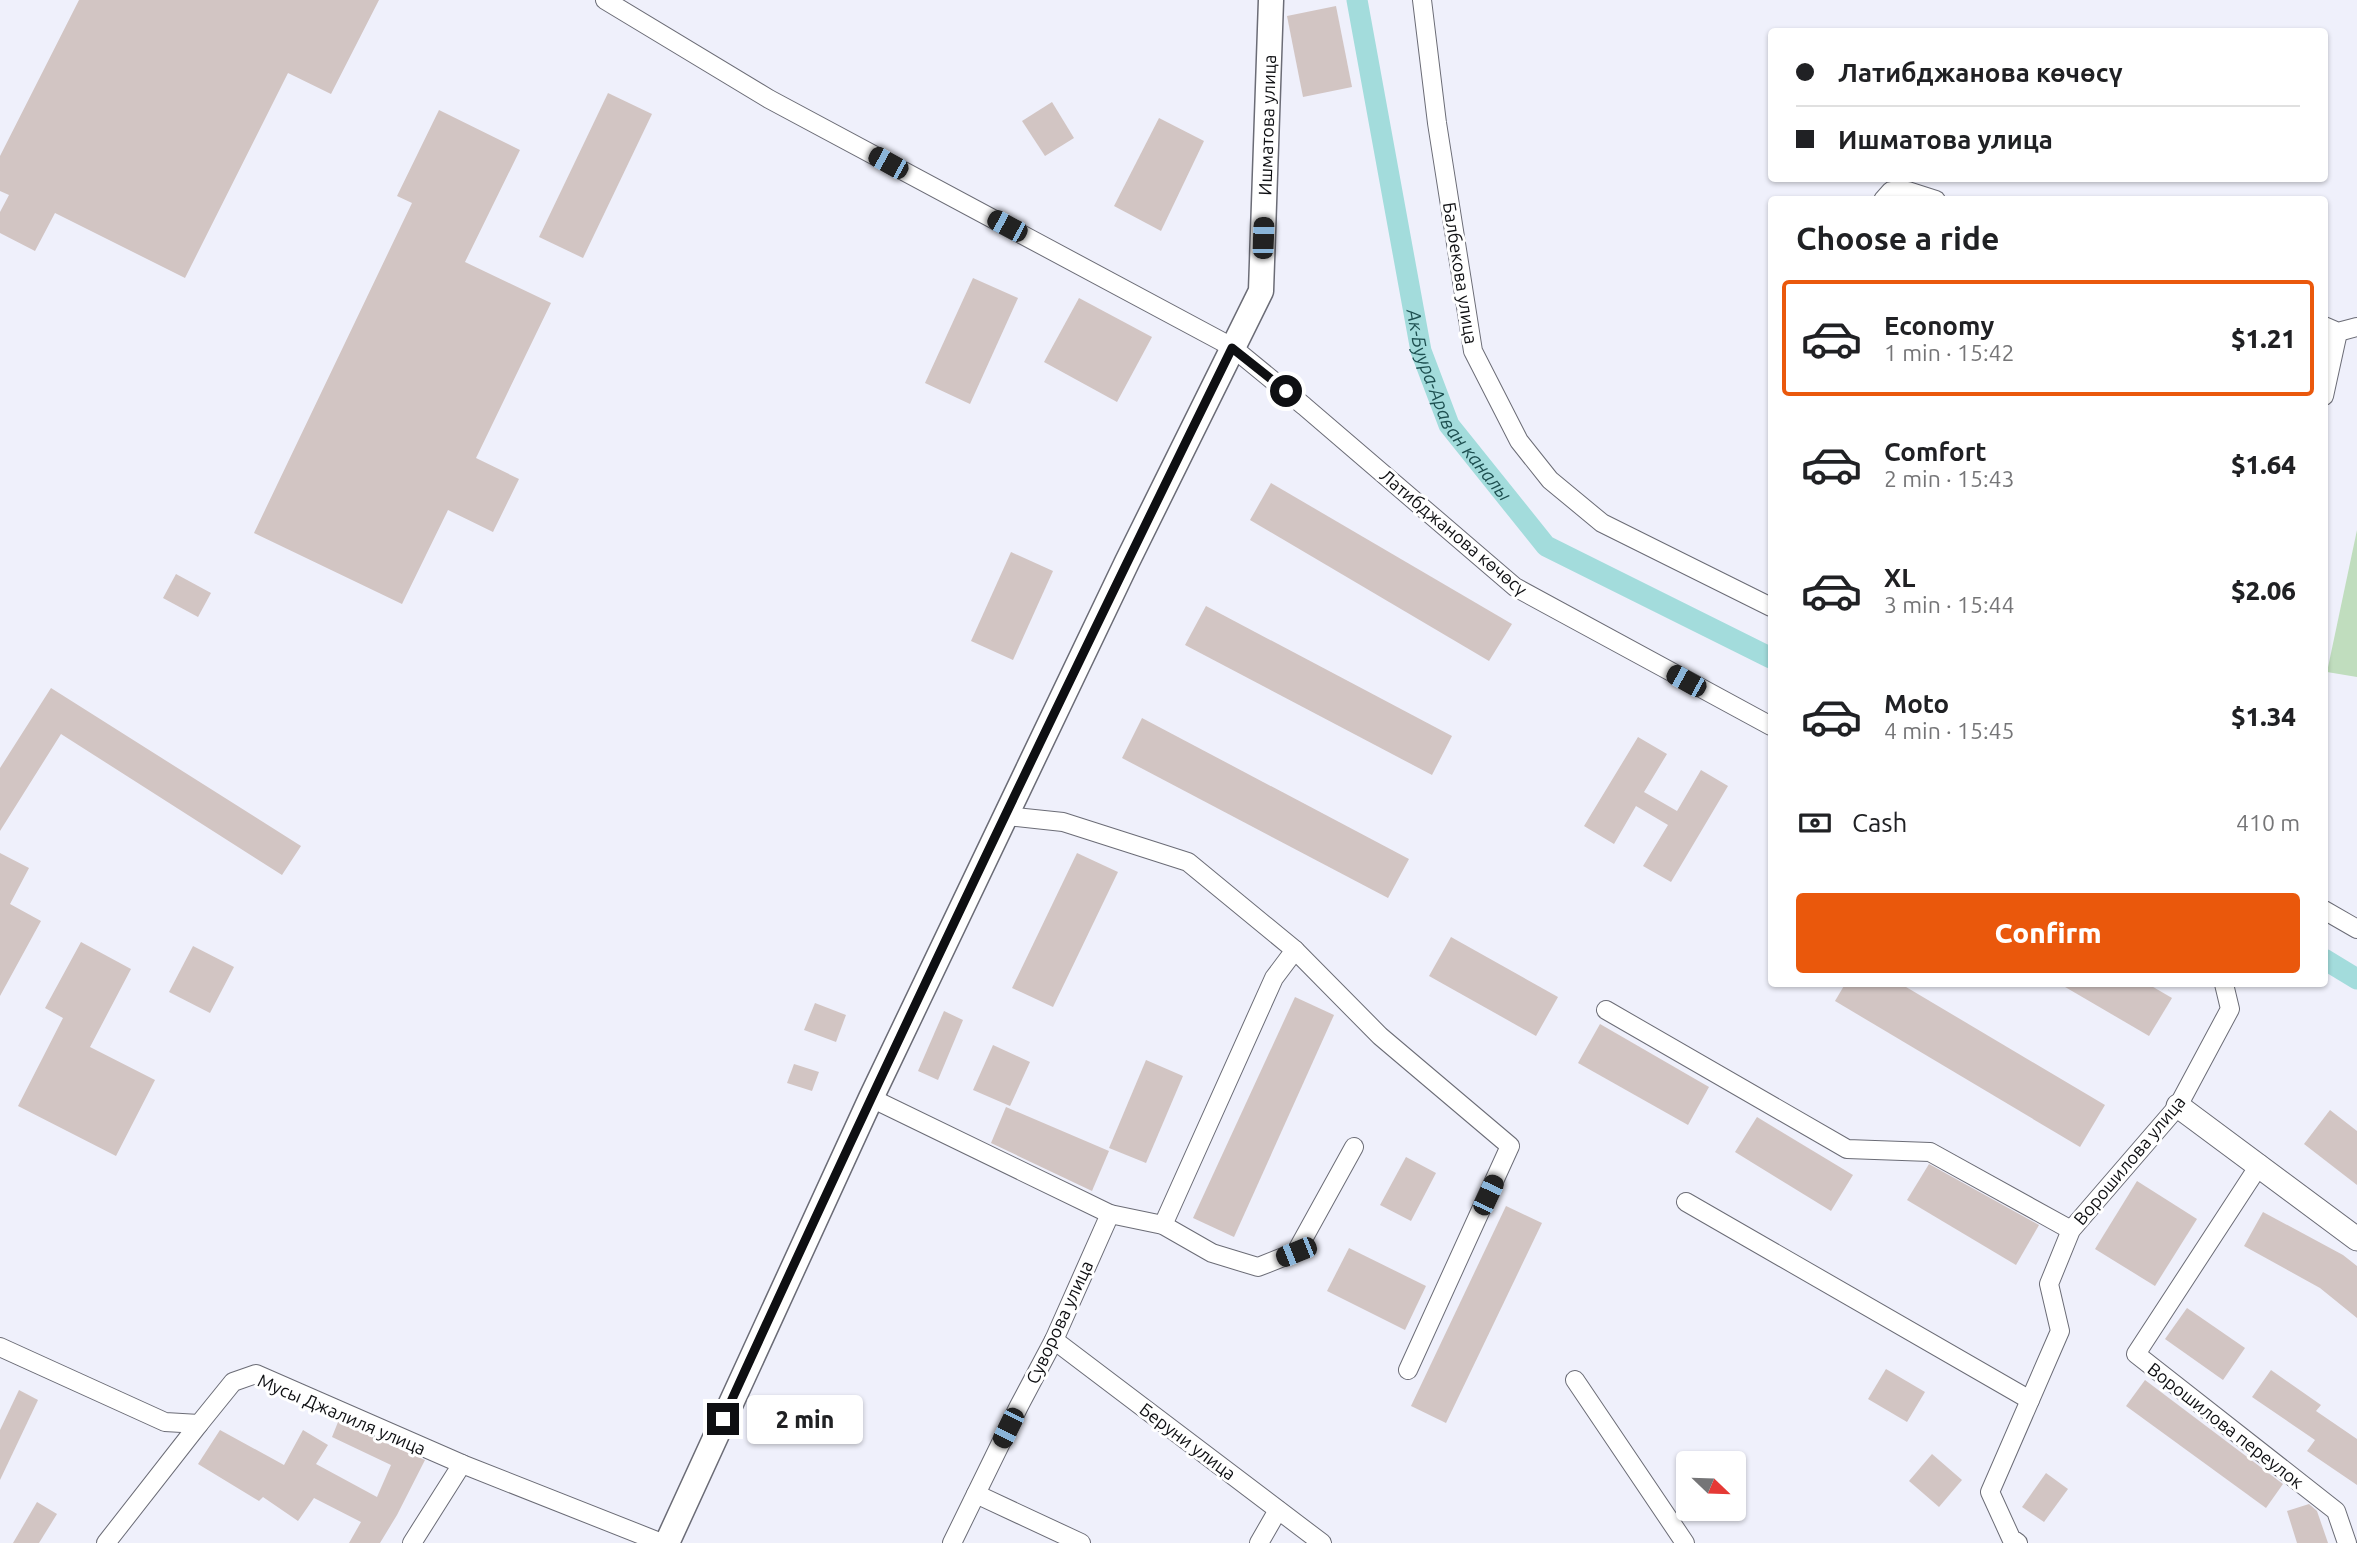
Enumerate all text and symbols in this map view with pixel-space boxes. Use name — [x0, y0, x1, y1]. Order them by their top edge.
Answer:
street label: Ишматова улица — [1254, 54, 1279, 196]
text: Латибджанова көчөсү — [1838, 58, 2123, 87]
text: Ишматова улица — [1838, 125, 2053, 154]
car — [865, 144, 912, 182]
street label: Балбекова улица — [1440, 201, 1482, 345]
car — [984, 207, 1031, 245]
car — [1252, 217, 1275, 259]
text: Choose a ride — [1796, 220, 1999, 256]
water label: Ак-Буура-Араван каналы — [1402, 306, 1516, 505]
icon: car — [1800, 307, 1863, 370]
text: Economy — [1884, 311, 1994, 340]
text: $1.21 — [2231, 324, 2296, 353]
text: 1 min · 15:42 — [1884, 340, 2015, 365]
route start — [1270, 375, 1302, 407]
icon: car — [1800, 433, 1863, 496]
text: Comfort — [1884, 437, 1987, 466]
text: $1.64 — [2231, 450, 2296, 479]
street label: Латибджанова көчөсү — [1377, 465, 1532, 599]
text: 2 min · 15:43 — [1884, 466, 2015, 491]
icon: car — [1800, 559, 1863, 622]
text: XL — [1884, 563, 1915, 592]
text: $2.06 — [2231, 576, 2296, 605]
text: 3 min · 15:44 — [1884, 592, 2015, 617]
car — [1663, 662, 1710, 700]
icon: car — [1800, 685, 1863, 748]
text: Moto — [1884, 689, 1949, 718]
text: $1.34 — [2231, 702, 2296, 731]
text: 4 min · 15:45 — [1884, 718, 2015, 743]
icon: cash — [1796, 804, 1834, 842]
text: Cash — [1852, 808, 1907, 837]
text: 410 m — [2236, 810, 2300, 835]
button: Confirm — [1796, 893, 2300, 973]
street label: Ворошилова улица — [2069, 1092, 2189, 1228]
car — [1470, 1172, 1507, 1218]
car — [1273, 1234, 1320, 1270]
street label: Суворова улица — [1022, 1257, 1096, 1387]
street label: Ворошилова переулок — [2144, 1358, 2308, 1492]
street label: Мусы Джалиля улица — [255, 1370, 429, 1458]
callout: 2 min — [748, 1394, 863, 1444]
street label: Беруни улица — [1136, 1398, 1240, 1484]
route end — [707, 1403, 739, 1435]
car — [990, 1405, 1027, 1451]
text: 2 min — [776, 1407, 834, 1432]
north arrow — [1676, 1451, 1746, 1521]
map controls — [1676, 1451, 1746, 1521]

